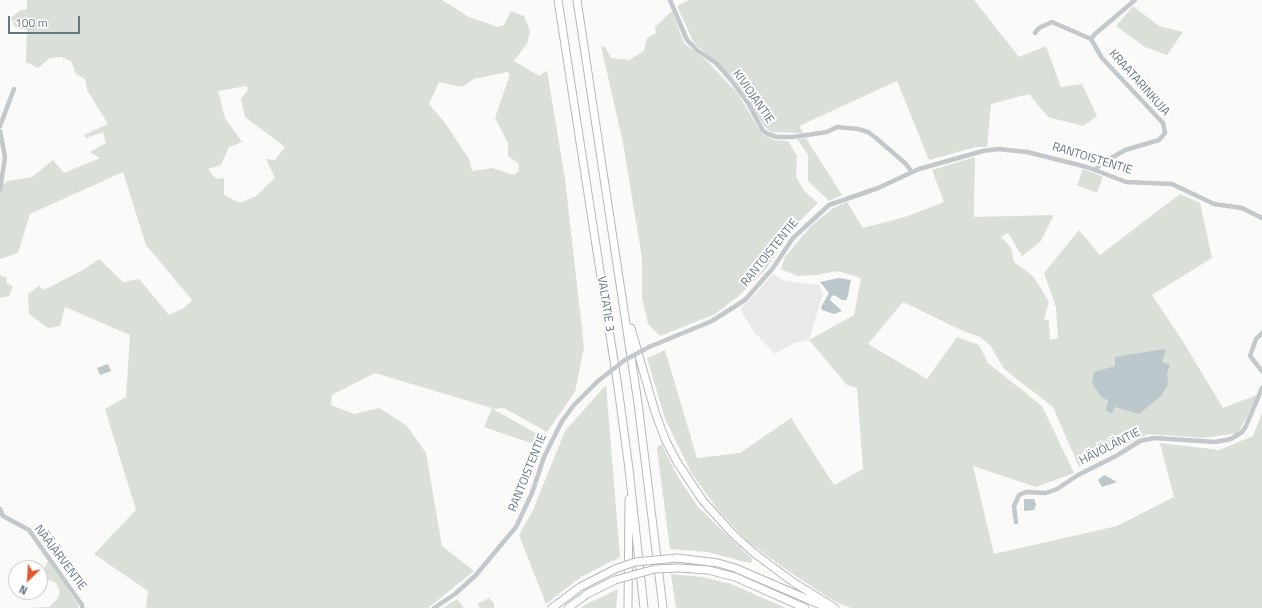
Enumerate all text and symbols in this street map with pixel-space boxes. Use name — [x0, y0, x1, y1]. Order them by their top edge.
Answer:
scale bar — [10, 8, 82, 34]
text: 100 m — [15, 13, 48, 32]
street label: KRAATARINKUJA — [1105, 47, 1173, 119]
street label: KIVIOJANTIE — [729, 67, 777, 127]
street label: RANTOISTENTIE — [1050, 140, 1134, 178]
street label: RANTOISTENTIE — [738, 216, 802, 290]
street label: VALTATIE 3 — [594, 275, 616, 333]
street label: HÄVÖLÄNTIE — [1077, 425, 1143, 469]
street label: RANTOISTENTIE — [506, 432, 550, 514]
street label: NÄÄJÄRVENTIE — [31, 523, 89, 593]
north arrow — [8, 560, 48, 600]
text: N — [17, 581, 30, 599]

